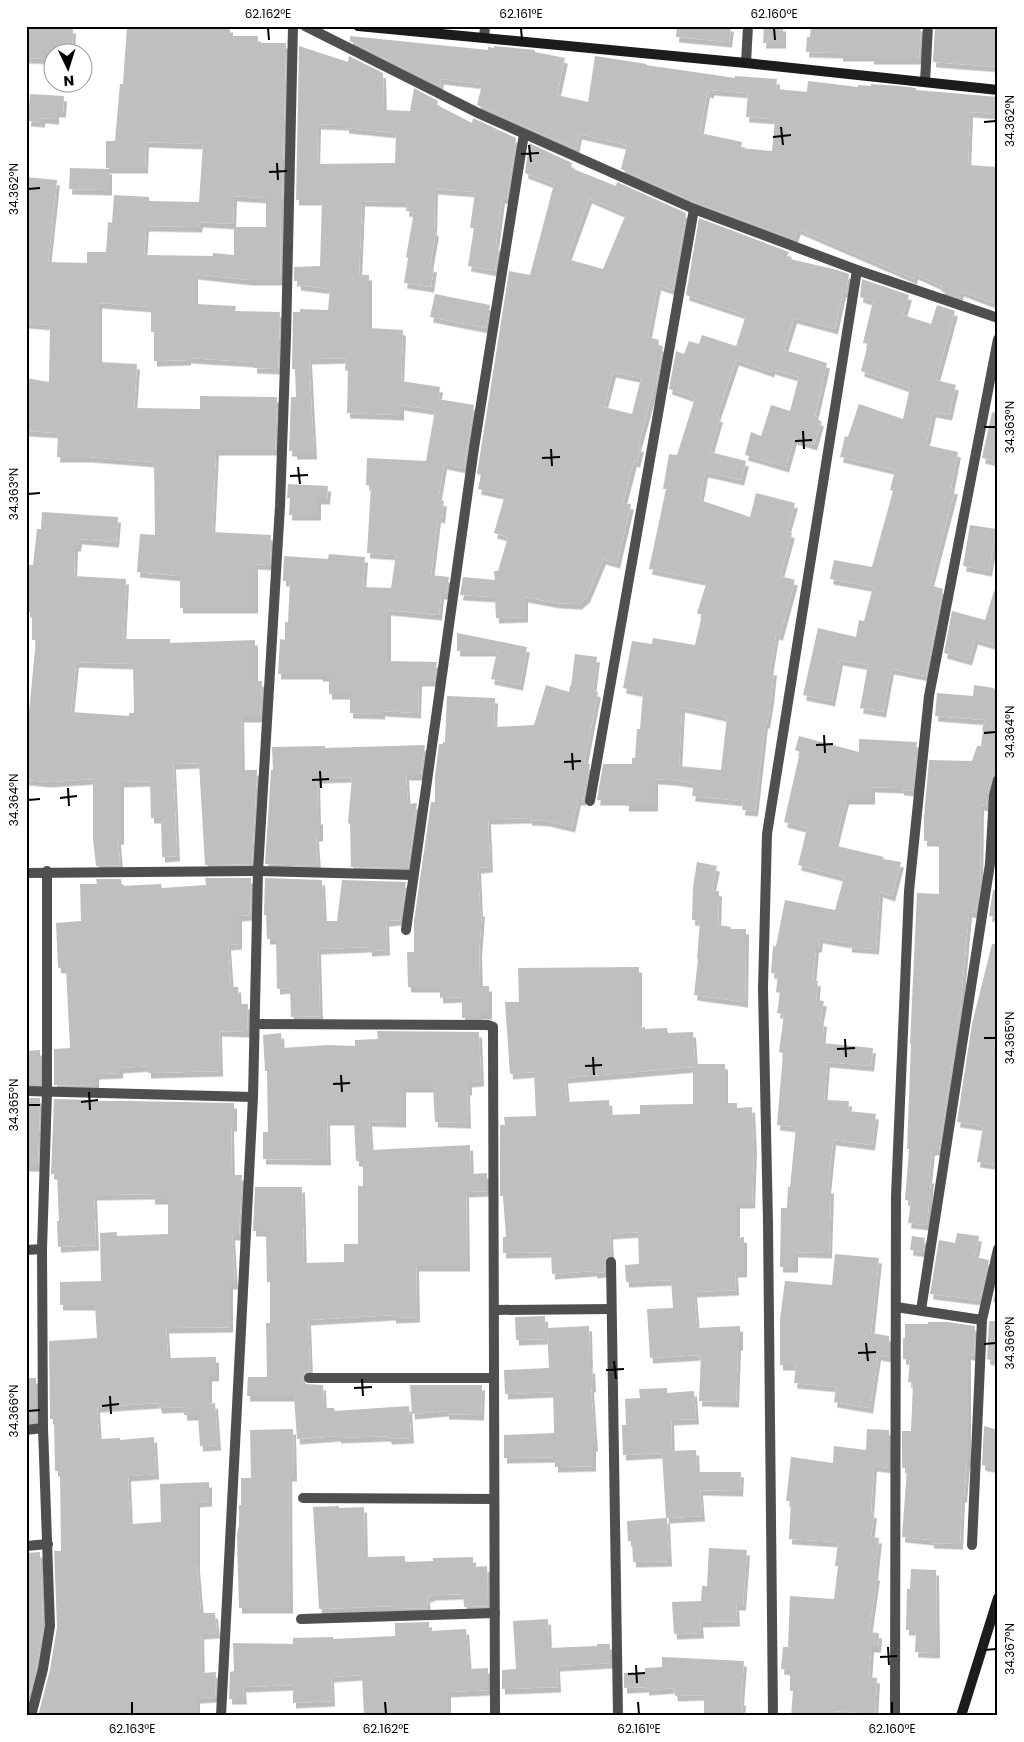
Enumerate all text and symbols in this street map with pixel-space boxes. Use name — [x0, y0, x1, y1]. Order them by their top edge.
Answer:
text: 62.162°E — [245, 5, 291, 22]
text: 62.161°E — [499, 5, 543, 22]
text: 62.160°E — [750, 5, 798, 22]
north arrow — [42, 42, 92, 92]
text: N — [63, 71, 75, 91]
text: 34.362°N — [1001, 95, 1018, 147]
text: 34.362°N — [5, 163, 22, 215]
text: 34.363°N — [1001, 401, 1018, 453]
text: 34.363°N — [5, 468, 22, 520]
text: 34.364°N — [1001, 706, 1018, 758]
text: 34.364°N — [5, 774, 22, 826]
text: 34.365°N — [1001, 1012, 1018, 1064]
text: 34.365°N — [5, 1079, 22, 1131]
text: 34.366°N — [1001, 1317, 1018, 1369]
text: 34.366°N — [5, 1385, 22, 1437]
text: 34.367°N — [1001, 1623, 1018, 1675]
text: 62.163°E — [109, 1720, 155, 1737]
text: 62.162°E — [363, 1720, 409, 1737]
text: 62.161°E — [617, 1720, 661, 1737]
text: 62.160°E — [868, 1720, 916, 1737]

